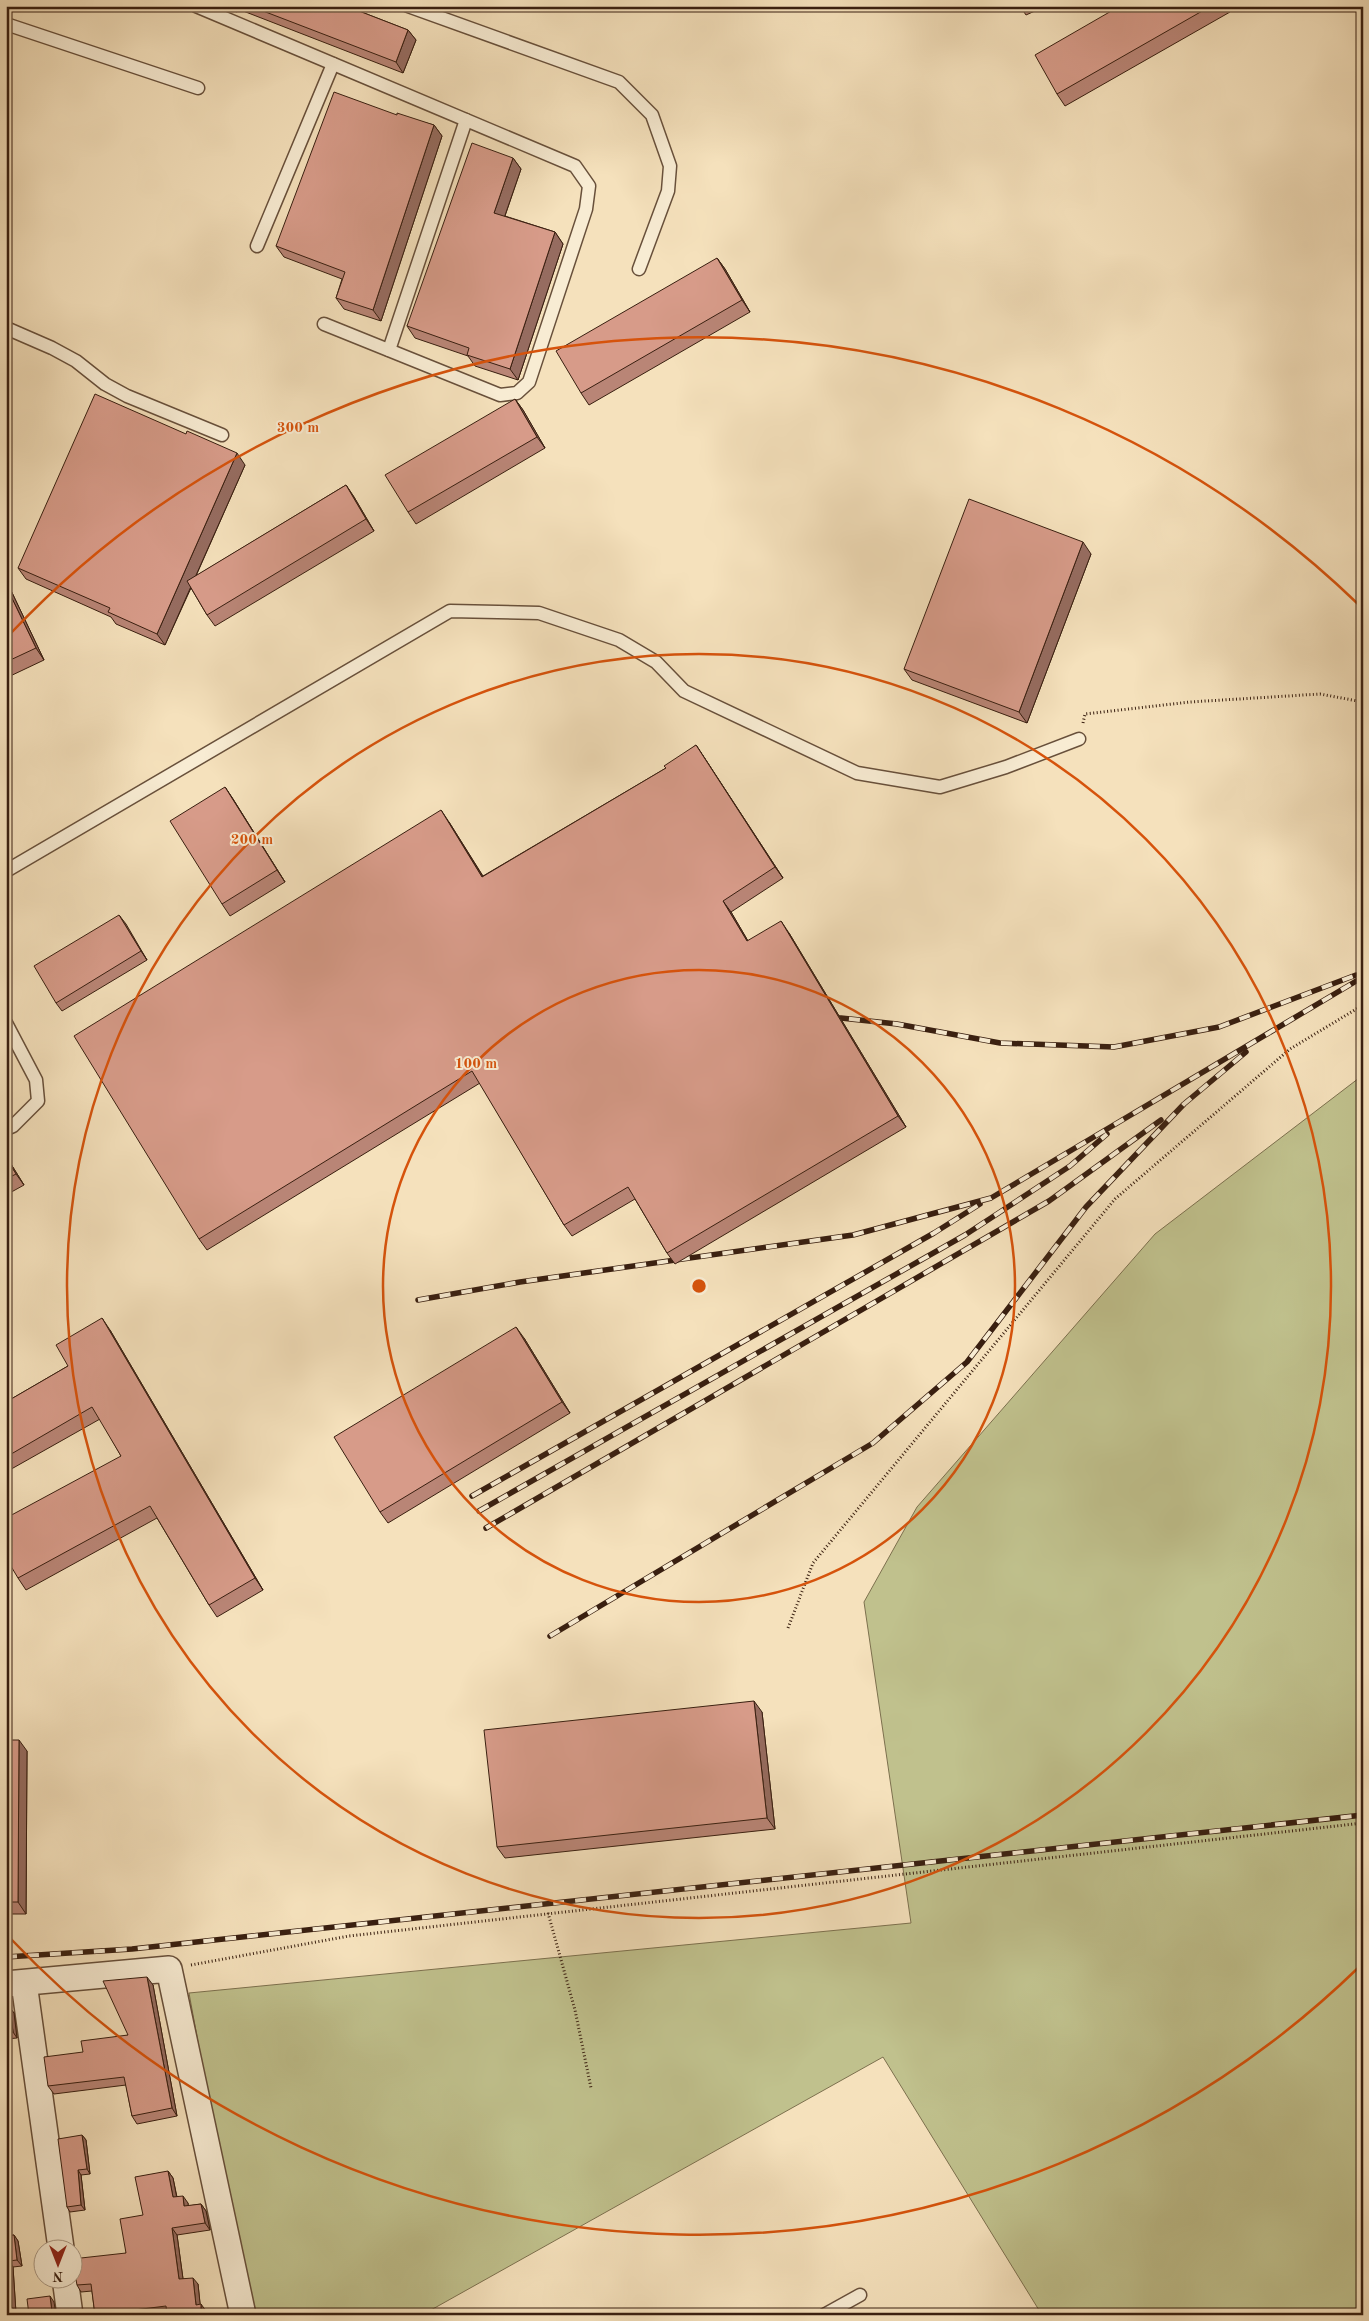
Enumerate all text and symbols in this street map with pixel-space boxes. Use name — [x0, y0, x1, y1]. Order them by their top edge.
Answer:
text: 300 m — [277, 421, 319, 436]
text: 200 m — [231, 833, 273, 848]
text: 100 m — [455, 1057, 497, 1072]
centre of rings — [690, 1277, 708, 1295]
north arrow — [32, 2238, 82, 2288]
text: N — [52, 2269, 63, 2283]

